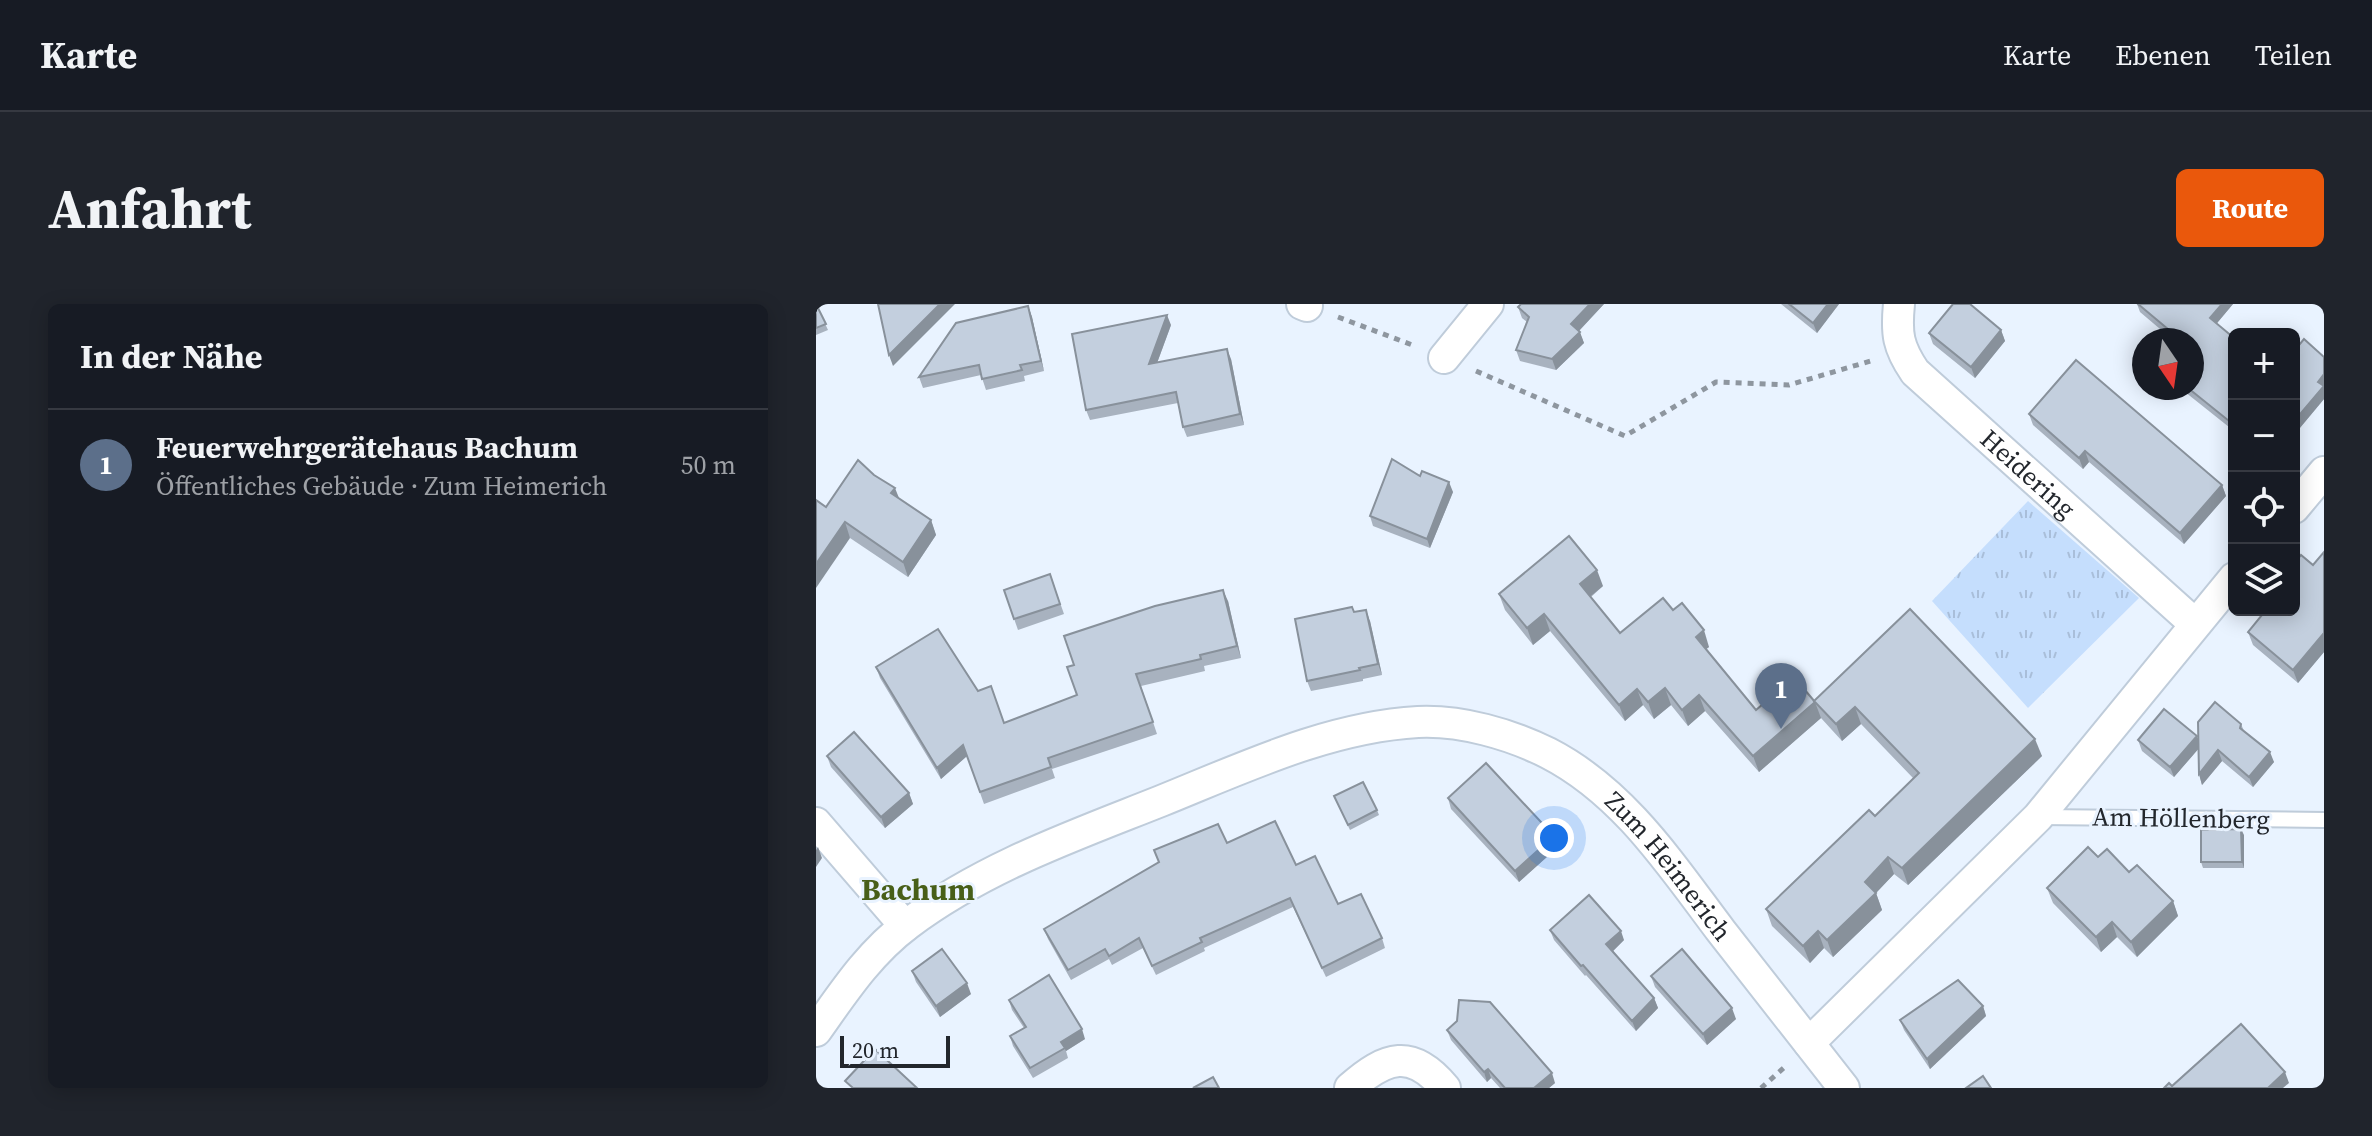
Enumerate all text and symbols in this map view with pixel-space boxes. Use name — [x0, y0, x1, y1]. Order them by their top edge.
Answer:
text: Karte — [40, 29, 137, 81]
text: Karte — [2003, 36, 2071, 74]
text: Ebenen — [2115, 36, 2211, 74]
text: Teilen — [2255, 36, 2332, 74]
button: Route — [2176, 169, 2324, 247]
text: Anfahrt — [48, 170, 251, 247]
north arrow — [2132, 328, 2204, 400]
map controls — [2228, 328, 2300, 616]
button: + — [2228, 328, 2300, 400]
text: In der Nähe — [80, 333, 263, 379]
button: − — [2228, 400, 2300, 472]
street label: Heidering — [1973, 421, 2084, 526]
text: Feuerwehrgerätehaus Bachum — [156, 427, 578, 468]
text: 1 — [99, 447, 113, 483]
text: 50 m — [681, 447, 736, 483]
text: Öffentliches Gebäude · Zum Heimerich — [156, 468, 608, 504]
button: locate — [2228, 472, 2300, 544]
button: layers — [2228, 544, 2300, 616]
pin: 1 — [1755, 663, 1807, 729]
street label: Zum Heimerich — [1597, 783, 1740, 948]
street label: Am Höllenberg — [2092, 798, 2270, 838]
your location — [1534, 818, 1574, 858]
district label: Bachum — [861, 869, 975, 910]
scale bar — [840, 1032, 950, 1068]
text: 20 m — [852, 1035, 899, 1065]

